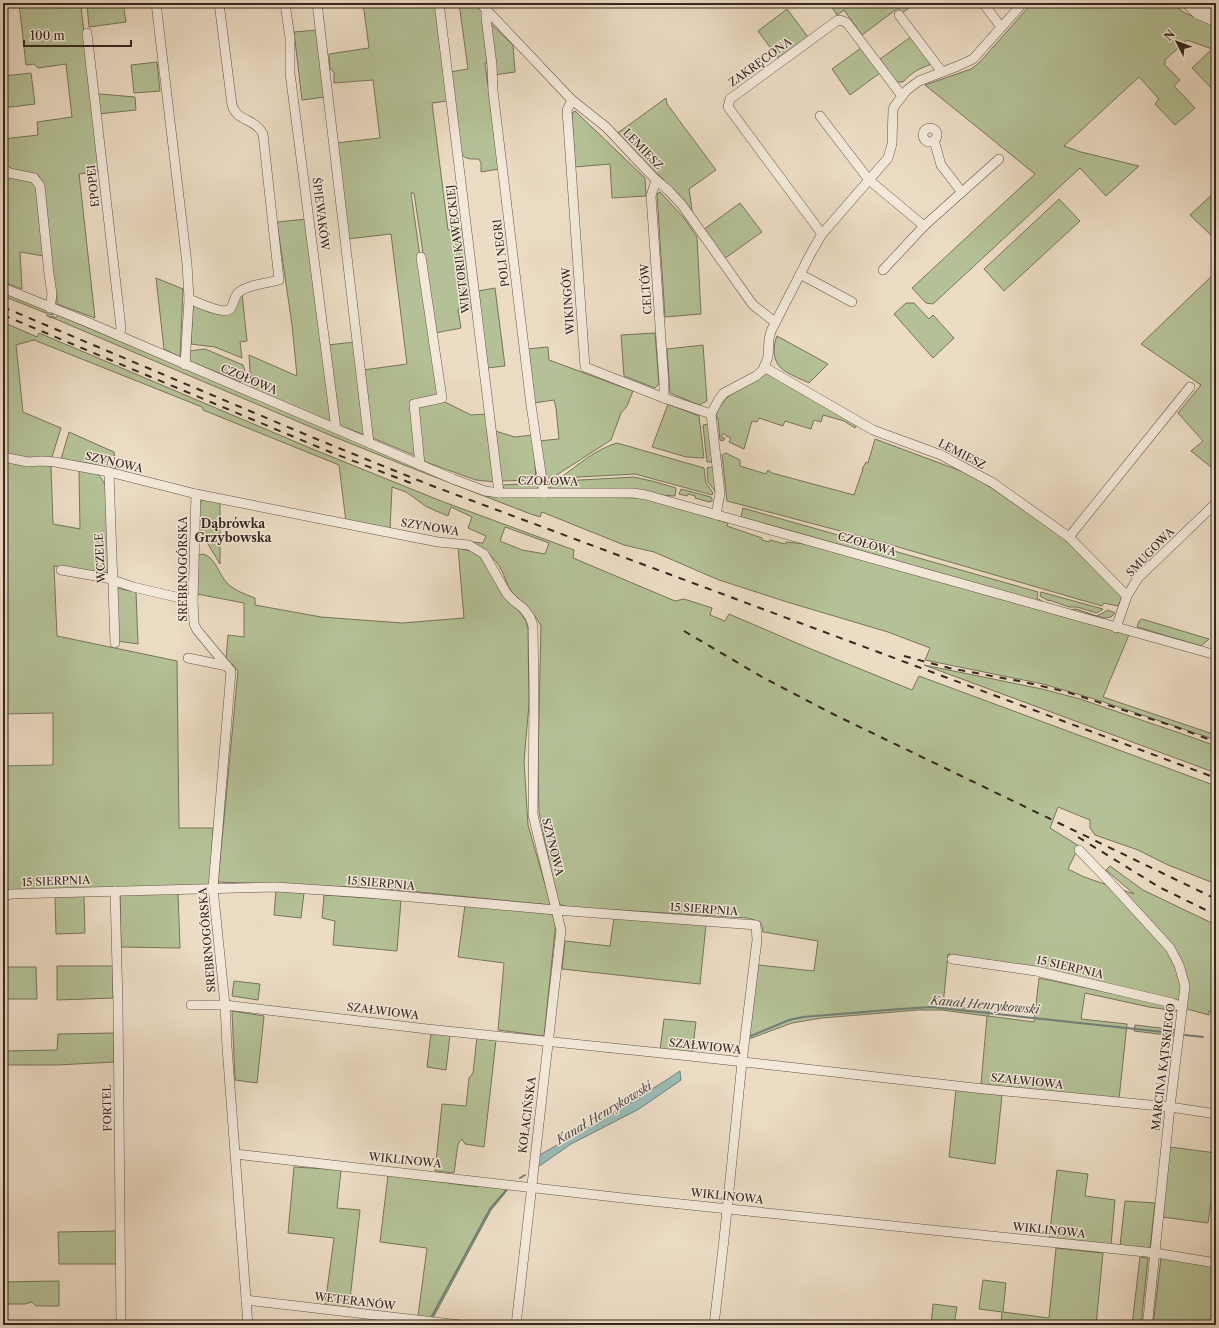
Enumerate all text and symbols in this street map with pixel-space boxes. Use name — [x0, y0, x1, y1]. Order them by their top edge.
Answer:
scale bar — [24, 22, 131, 48]
north arrow — [1157, 22, 1197, 62]
text: N — [1161, 27, 1178, 44]
text: 100 m — [30, 28, 65, 43]
street label: ZAKRĘCONA — [726, 34, 795, 90]
street label: LEMIESZ — [620, 126, 666, 172]
street label: EPOPEI — [84, 164, 102, 208]
street label: ŚPIEWAKÓW — [310, 177, 333, 252]
street label: WIKTORII KAWECKIEJ — [443, 184, 473, 315]
street label: POLI NEGRI — [490, 218, 512, 288]
street label: CELTÓW — [637, 262, 655, 315]
street label: WIKINGÓW — [559, 266, 577, 336]
street label: CZOŁOWA — [218, 361, 280, 398]
street label: LEMIESZ — [936, 436, 988, 472]
street label: SZYNOWA — [84, 449, 145, 476]
street label: CZOŁOWA — [518, 473, 579, 489]
street label: SZYNOWA — [400, 515, 461, 539]
street label: SREBRNOGÓRSKA — [176, 516, 190, 622]
district label: Dąbrówka Grzybowska — [195, 516, 272, 545]
street label: SMUGOWA — [1123, 524, 1178, 580]
street label: CZOŁOWA — [836, 529, 899, 559]
street label: WCZELE — [92, 532, 108, 584]
street label: SZYNOWA — [539, 817, 567, 878]
street label: 15 SIERPNIA — [22, 873, 91, 889]
street label: 15 SIERPNIA — [346, 873, 417, 893]
street label: SREBRNOGÓRSKA — [195, 886, 219, 993]
street label: 15 SIERPNIA — [669, 900, 739, 918]
street label: 15 SIERPNIA — [1035, 952, 1106, 982]
water label: Kanał Henrykowski — [929, 992, 1041, 1017]
street label: SZAŁWIOWA — [346, 1000, 421, 1022]
street label: MARCINA KĄTSKIEGO — [1148, 1002, 1178, 1132]
street label: SZAŁWIOWA — [668, 1035, 743, 1057]
street label: SZAŁWIOWA — [990, 1070, 1065, 1092]
street label: KOŁACIŃSKA — [515, 1075, 539, 1154]
water label: Kanał Henrykowski — [552, 1077, 655, 1148]
street label: FORTEL — [100, 1084, 114, 1132]
street label: WIKLINOWA — [367, 1149, 443, 1171]
street label: WIKLINOWA — [689, 1185, 765, 1207]
street label: WIKLINOWA — [1011, 1219, 1087, 1241]
street label: WETERANÓW — [313, 1289, 397, 1313]

